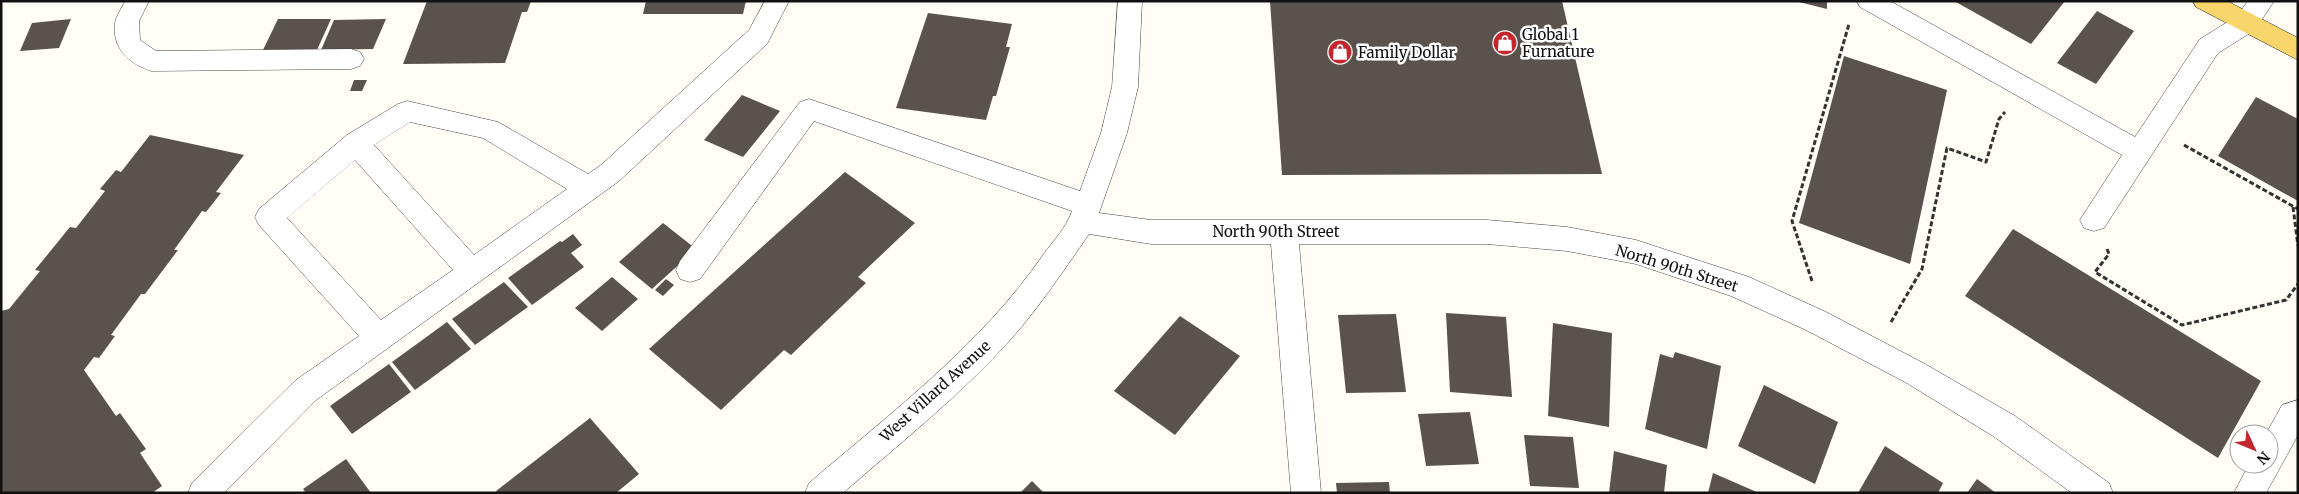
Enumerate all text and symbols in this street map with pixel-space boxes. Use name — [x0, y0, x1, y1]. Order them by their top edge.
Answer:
place label: Global 1 Furnature — [1522, 25, 1594, 61]
shop icon: Global 1 Furnature — [1492, 30, 1518, 56]
shop icon: Family Dollar — [1327, 39, 1353, 65]
place label: Family Dollar — [1358, 43, 1455, 62]
street label: North 90th Street — [1212, 222, 1340, 241]
street label: North 90th Street — [1613, 240, 1741, 296]
street label: West Villard Avenue — [875, 336, 994, 446]
north arrow — [2229, 424, 2279, 474]
text: N — [2253, 448, 2274, 468]

